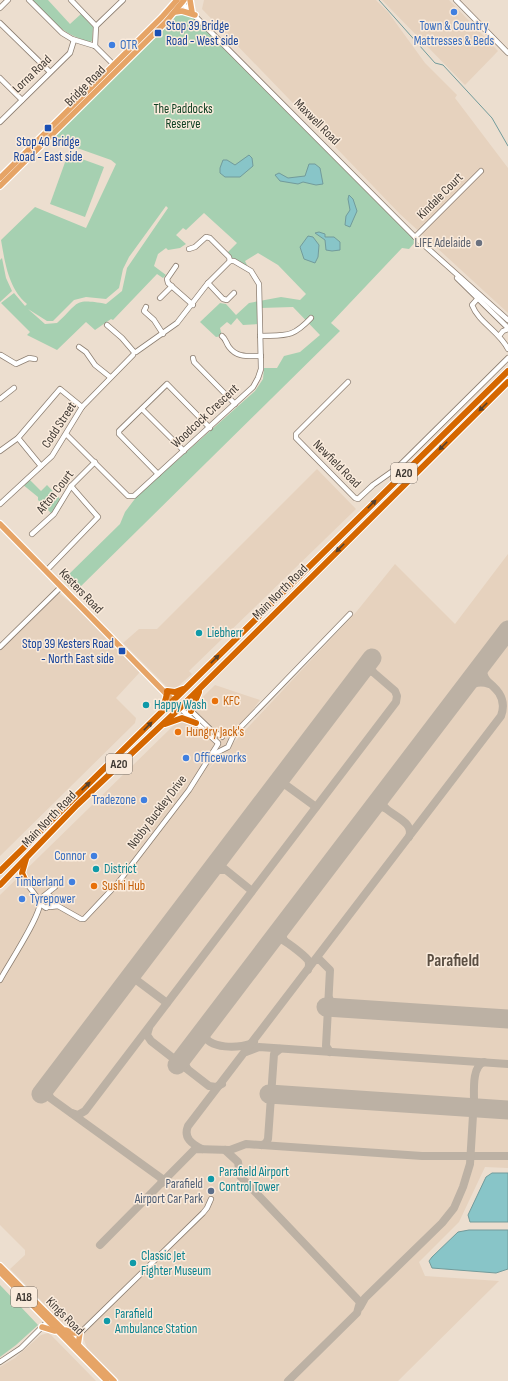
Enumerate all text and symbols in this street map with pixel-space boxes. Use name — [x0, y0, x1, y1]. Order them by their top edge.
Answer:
marker: Town & Country Mattresses & Beds — [449, 7, 459, 17]
place label: Stop 39 Bridge Road - West side — [166, 18, 238, 49]
place label: Town & Country Mattresses & Beds — [414, 18, 494, 49]
marker: Stop 39 Bridge Road - West side — [153, 28, 163, 38]
place label: OTR — [120, 37, 137, 53]
marker: OTR — [107, 40, 117, 50]
street label: Lorna Road — [9, 52, 55, 96]
street label: Bridge Road — [61, 62, 109, 110]
street label: Maxwell Road — [291, 96, 343, 148]
park label: The Paddocks Reserve — [153, 101, 213, 132]
marker: Stop 40 Bridge Road - East side — [43, 123, 53, 133]
place label: Stop 40 Bridge Road - East side — [13, 134, 83, 165]
street label: Kindale Court — [414, 169, 467, 222]
place label: LIFE Adelaide — [415, 235, 471, 251]
marker: LIFE Adelaide — [474, 238, 484, 248]
street label: Woodcock Crescent — [168, 380, 242, 451]
street label: Codd Street — [38, 399, 80, 451]
one-way arrow — [478, 402, 488, 411]
street label: Newfield Road — [310, 437, 364, 491]
one-way arrow — [438, 441, 448, 451]
road number: A20 — [391, 463, 417, 483]
street label: Afton Court — [32, 467, 77, 518]
one-way arrow — [367, 499, 377, 509]
one-way arrow — [335, 543, 345, 553]
street label: Main North Road — [249, 561, 311, 623]
street label: Kesters Road — [56, 565, 106, 617]
place label: Liebherr — [207, 625, 243, 641]
marker: Liebherr — [194, 628, 204, 638]
place label: Stop 39 Kesters Road - North East side — [22, 636, 114, 667]
marker: Stop 39 Kesters Road - North East side — [117, 646, 127, 656]
one-way arrow — [210, 655, 220, 664]
place label: KFC — [223, 693, 240, 709]
marker: KFC — [210, 696, 220, 706]
place label: Happy Wash — [154, 697, 207, 713]
marker: Happy Wash — [141, 700, 151, 710]
one-way arrow — [143, 721, 153, 730]
place label: Hungry Jack's — [186, 724, 245, 740]
marker: Hungry Jack's — [173, 727, 183, 737]
place label: Officeworks — [194, 750, 247, 766]
marker: Officeworks — [181, 753, 191, 763]
road number: A20 — [106, 754, 132, 774]
street label: Nobby Buckley Drive — [124, 772, 190, 852]
one-way arrow — [81, 781, 91, 791]
street label: Main North Road — [18, 788, 80, 850]
place label: Tradezone — [92, 792, 136, 808]
marker: Tradezone — [139, 795, 149, 805]
place label: Connor — [54, 848, 86, 864]
marker: Connor — [89, 851, 99, 861]
place label: District — [104, 861, 137, 877]
marker: District — [91, 864, 101, 874]
place label: Timberland — [15, 874, 64, 890]
marker: Timberland — [67, 877, 77, 887]
place label: Sushi Hub — [102, 878, 145, 894]
marker: Sushi Hub — [89, 881, 99, 891]
place label: Tyrepower — [30, 891, 76, 907]
marker: Tyrepower — [17, 894, 27, 904]
district label: Parafield — [427, 951, 479, 971]
place label: Parafield Airport Control Tower — [219, 1164, 289, 1195]
marker: Parafield Airport Control Tower — [206, 1174, 216, 1184]
place label: Parafield Airport Car Park — [134, 1176, 203, 1207]
marker: Parafield Airport Car Park — [206, 1186, 216, 1196]
place label: Classic Jet Fighter Museum — [141, 1248, 211, 1279]
marker: Classic Jet Fighter Museum — [128, 1258, 138, 1268]
road number: A18 — [11, 1287, 37, 1307]
street label: Kings Road — [43, 1294, 87, 1338]
place label: Parafield Ambulance Station — [114, 1306, 197, 1337]
marker: Parafield Ambulance Station — [102, 1316, 112, 1326]

